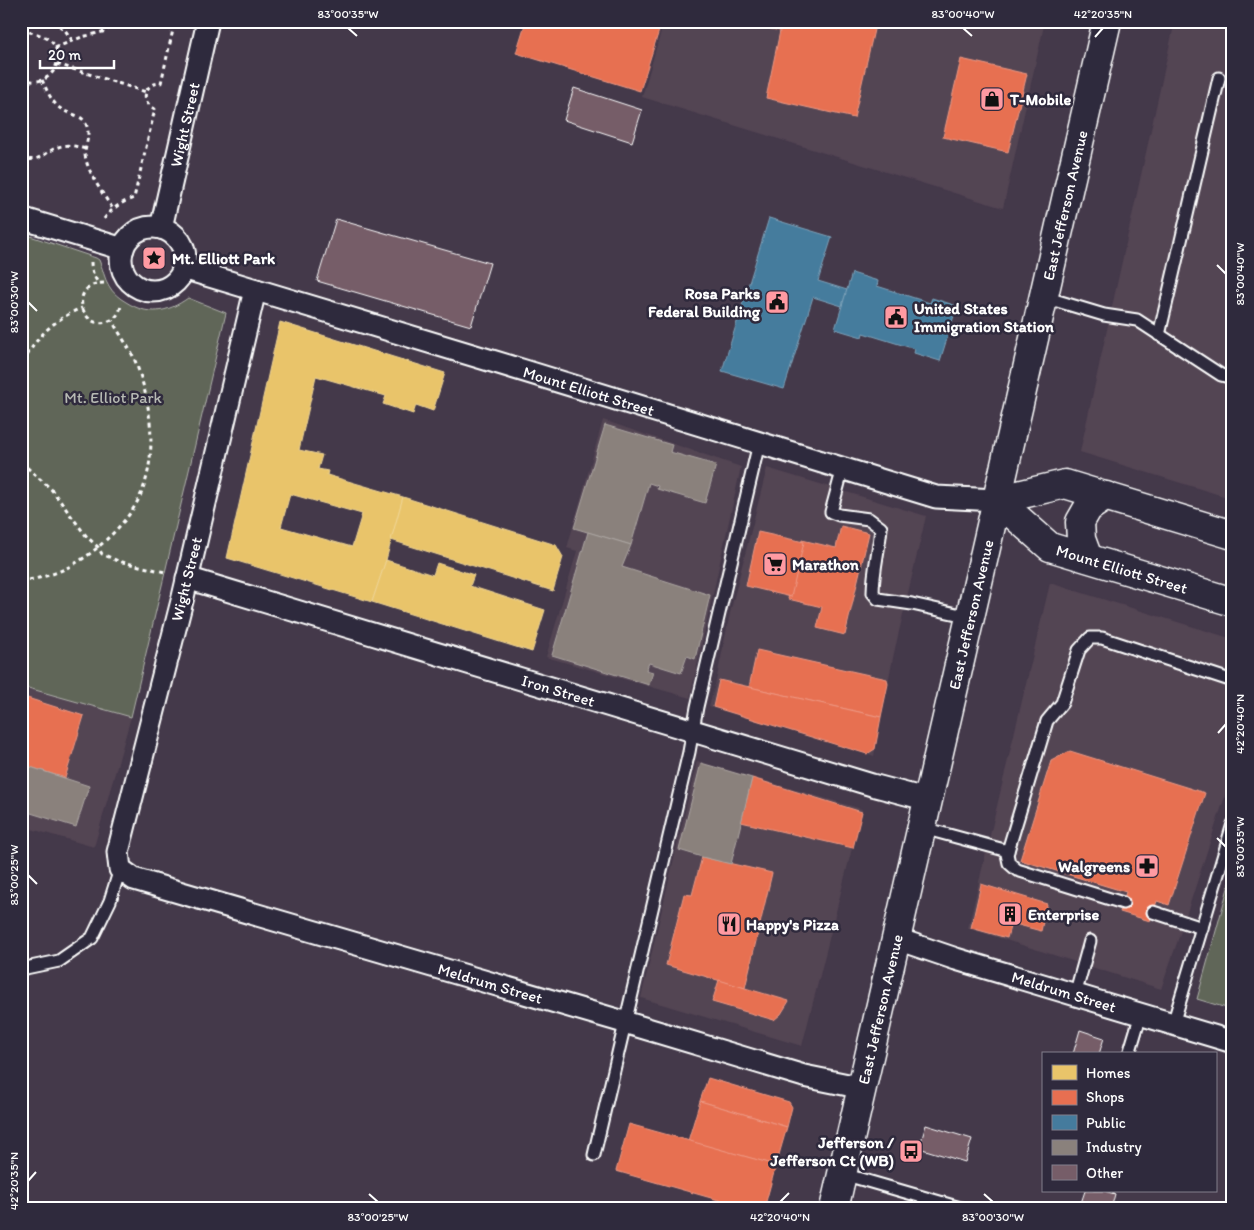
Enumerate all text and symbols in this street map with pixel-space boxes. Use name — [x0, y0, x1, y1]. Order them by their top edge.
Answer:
text: 83°00'35"W — [317, 7, 379, 21]
text: 83°00'40"W — [932, 7, 994, 21]
text: 42°20'35"N — [1074, 7, 1132, 21]
scale bar — [40, 38, 114, 70]
text: 20 m — [48, 46, 82, 64]
street label: Wight Street — [166, 81, 204, 169]
shop icon: T-Mobile — [979, 86, 1005, 112]
place label: T-Mobile — [1009, 90, 1071, 109]
street label: East Jefferson Avenue — [1039, 128, 1092, 282]
text: 83°00'40"W — [1233, 243, 1247, 305]
place icon: Mt. Elliott Park — [141, 245, 167, 271]
place label: Mt. Elliott Park — [172, 249, 276, 268]
text: 83°00'30"W — [7, 271, 21, 333]
place label: Rosa Parks Federal Building — [648, 284, 761, 322]
public building icon: Rosa Parks Federal Building — [764, 289, 790, 315]
place label: United States Immigration Station — [914, 299, 1055, 337]
public building icon: United States Immigration Station — [883, 304, 909, 330]
street label: Mount Elliott Street — [521, 362, 657, 420]
park label: Mt. Elliot Park — [64, 388, 163, 407]
street label: Wight Street — [167, 535, 206, 623]
street label: East Jefferson Avenue — [945, 538, 998, 692]
street label: Mount Elliott Street — [1054, 540, 1190, 598]
supermarket icon: Marathon — [762, 551, 788, 577]
place label: Marathon — [792, 555, 860, 574]
street label: Iron Street — [519, 671, 597, 711]
text: 42°20'40"N — [1233, 694, 1247, 754]
text: 83°00'35"W — [1233, 816, 1247, 878]
text: 83°00'25"W — [7, 845, 21, 905]
pharmacy icon: Walgreens — [1134, 853, 1160, 879]
place label: Walgreens — [1058, 857, 1130, 877]
building icon: Enterprise — [997, 901, 1023, 927]
place label: Enterprise — [1028, 905, 1100, 925]
restaurant icon: Happy's Pizza — [716, 911, 742, 937]
place label: Happy's Pizza — [746, 915, 839, 935]
street label: East Jefferson Avenue — [854, 932, 907, 1086]
street label: Meldrum Street — [436, 959, 545, 1008]
street label: Meldrum Street — [1009, 967, 1118, 1016]
legend — [1042, 1052, 1216, 1192]
text: Homes — [1086, 1064, 1131, 1082]
text: Shops — [1086, 1088, 1125, 1106]
text: Public — [1086, 1114, 1126, 1132]
place label: Jefferson / Jefferson Ct (WB) — [770, 1133, 894, 1171]
bus stop icon: Jefferson / Jefferson Ct (WB) — [898, 1138, 924, 1164]
text: Industry — [1086, 1138, 1142, 1156]
text: 42°20'35"N — [7, 1152, 21, 1210]
text: Other — [1086, 1164, 1123, 1182]
text: 83°00'25"W — [348, 1210, 408, 1224]
text: 42°20'40"N — [750, 1210, 810, 1224]
text: 83°00'30"W — [962, 1210, 1024, 1224]

